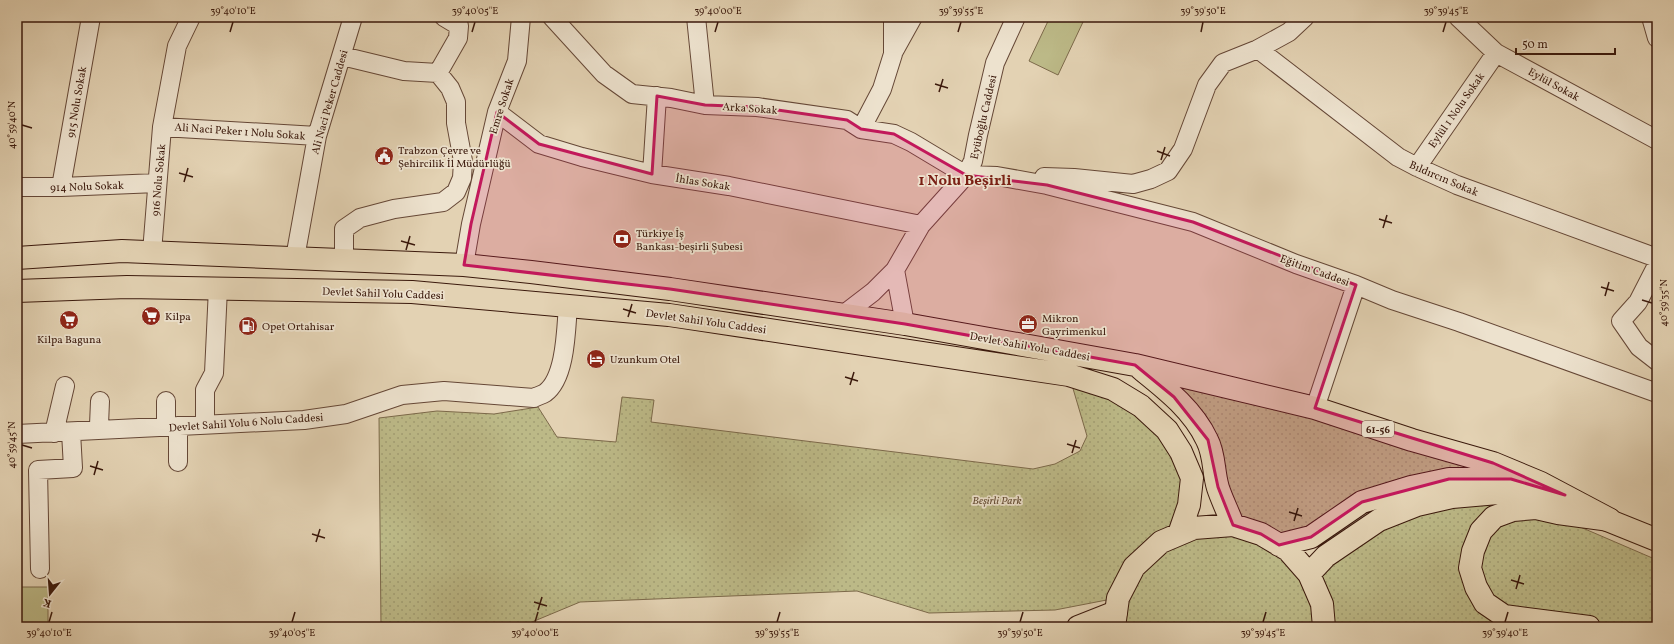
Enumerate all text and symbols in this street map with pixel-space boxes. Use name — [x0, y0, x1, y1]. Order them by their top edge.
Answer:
text: 39°40'10"E — [210, 4, 256, 18]
text: 39°40'05"E — [452, 4, 498, 18]
text: 39°40'00"E — [694, 4, 742, 18]
text: 39°39'55"E — [939, 4, 983, 18]
text: 39°39'50"E — [1180, 4, 1226, 18]
text: 39°39'45"E — [1424, 4, 1468, 18]
scale bar — [1516, 30, 1615, 56]
text: 50 m — [1522, 37, 1548, 53]
street label: Ali Naci Peker Caddesi — [308, 48, 353, 156]
street label: 915 Nolu Sokak — [64, 65, 91, 139]
street label: Eylül Sokak — [1525, 65, 1582, 106]
street label: Eylül 1 Nolu Sokak — [1426, 70, 1489, 152]
street label: Eyüboğlu Caddesi — [967, 74, 1001, 161]
street label: Emre Sokak — [486, 77, 518, 136]
text: 40°59'40"N — [5, 100, 19, 149]
street label: Arka Sokak — [722, 100, 778, 119]
street label: Ali Naci Peker 1 Nolu Sokak — [174, 120, 306, 145]
street label: 916 Nolu Sokak — [149, 143, 170, 217]
place label: Trabzon Çevre ve Şehircilik İl Müdürlüğü — [398, 144, 511, 172]
public building icon: Trabzon Çevre ve Şehircilik İl Müdürlüğü — [373, 145, 395, 167]
street label: Bıldırcın Sokak — [1406, 158, 1480, 201]
district label: 1 Nolu Beşirli — [919, 171, 1011, 192]
street label: İhlas Sokak — [674, 172, 731, 195]
street label: 914 Nolu Sokak — [50, 179, 124, 196]
place label: Türkiye İş Bankası-beşirli Şubesi — [636, 227, 743, 255]
bank icon: Türkiye İş Bankası-beşirli Şubesi — [611, 228, 633, 250]
street label: Eğitim Caddesi — [1278, 252, 1351, 291]
text: 40°59'35"N — [1657, 279, 1671, 327]
street label: Devlet Sahil Yolu Caddesi — [322, 285, 444, 304]
supermarket icon: Kilpa — [140, 305, 162, 327]
street label: Devlet Sahil Yolu Caddesi — [644, 307, 767, 338]
supermarket icon: Kilpa Baguna — [58, 309, 80, 331]
place label: Kilpa — [165, 310, 191, 325]
place label: Mikron Gayrimenkul — [1042, 312, 1106, 340]
office icon: Mikron Gayrimenkul — [1017, 313, 1039, 335]
fuel station icon: Opet Ortahisar — [237, 315, 259, 337]
place label: Opet Ortahisar — [262, 320, 335, 335]
street label: Devlet Sahil Yolu Caddesi — [968, 330, 1091, 365]
place label: Kilpa Baguna — [37, 333, 102, 348]
hotel icon: Uzunkum Otel — [585, 348, 607, 370]
place label: Uzunkum Otel — [610, 353, 680, 368]
street label: Devlet Sahil Yolu 6 Nolu Caddesi — [168, 411, 324, 436]
text: 40°59'45"N — [5, 421, 19, 469]
road number: 61-56 — [1362, 421, 1394, 437]
park label: Beşirli Park — [972, 494, 1022, 509]
north arrow — [30, 574, 70, 614]
text: K — [41, 594, 54, 610]
text: 39°40'10"E — [26, 626, 72, 640]
text: 39°40'05"E — [269, 626, 315, 640]
text: 39°40'00"E — [511, 626, 559, 640]
text: 39°39'55"E — [755, 626, 799, 640]
text: 39°39'50"E — [997, 626, 1043, 640]
text: 39°39'45"E — [1241, 626, 1285, 640]
text: 39°39'40"E — [1482, 626, 1528, 640]

